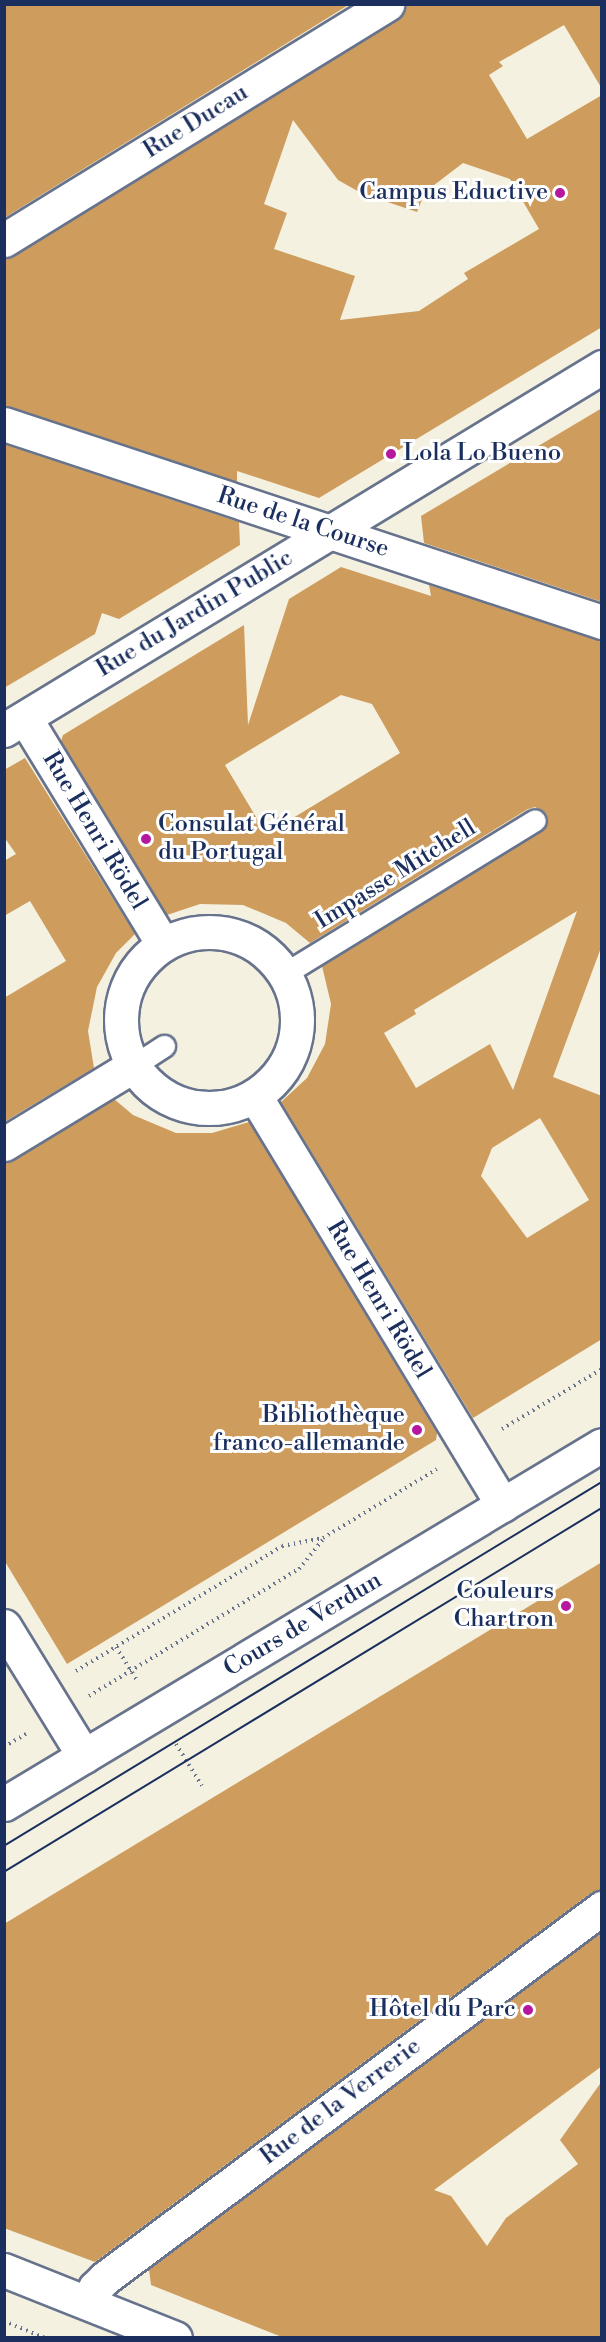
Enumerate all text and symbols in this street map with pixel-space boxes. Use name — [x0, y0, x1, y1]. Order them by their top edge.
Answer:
street label: Rue Ducau — [139, 79, 253, 165]
place label: Campus Eductive — [359, 179, 548, 207]
marker: Campus Eductive — [553, 186, 567, 200]
place label: Lola Lo Bueno — [403, 440, 561, 468]
marker: Lola Lo Bueno — [384, 447, 398, 461]
street label: Rue de la Course — [213, 482, 393, 564]
street label: Rue du Jardin Public — [92, 544, 298, 684]
street label: Rue Henri Rödel — [35, 747, 153, 915]
place label: Consulat Général du Portugal — [158, 811, 345, 867]
street label: Impasse Mitchell — [310, 814, 482, 936]
marker: Consulat Général du Portugal — [139, 832, 153, 846]
street label: Rue Henri Rödel — [319, 1216, 437, 1384]
place label: Bibliothèque franco-allemande — [213, 1402, 405, 1458]
marker: Bibliothèque franco-allemande — [410, 1423, 424, 1437]
street label: Cours de Verdun — [219, 1567, 387, 1683]
place label: Couleurs Chartron — [454, 1578, 554, 1634]
marker: Couleurs Chartron — [559, 1599, 573, 1613]
place label: Hôtel du Parc — [369, 1996, 516, 2024]
marker: Hôtel du Parc — [521, 2003, 535, 2017]
street label: Rue de la Verrerie — [255, 2032, 427, 2172]

